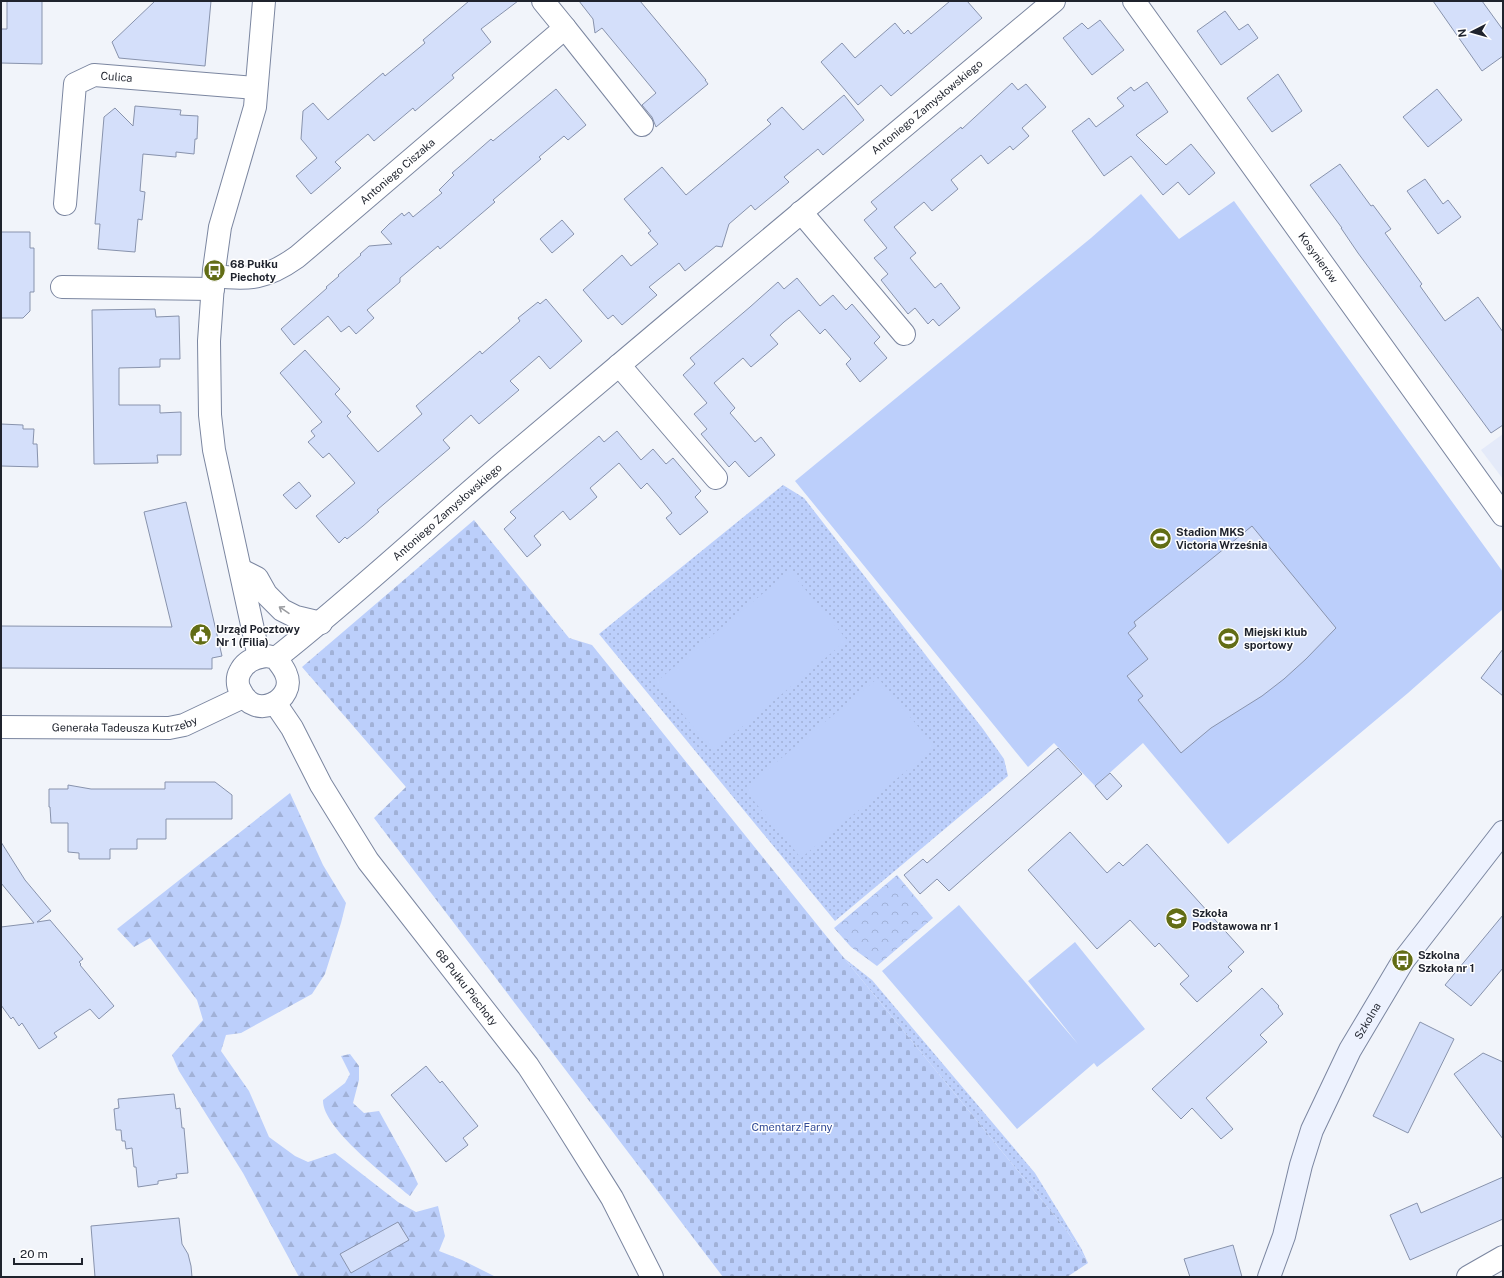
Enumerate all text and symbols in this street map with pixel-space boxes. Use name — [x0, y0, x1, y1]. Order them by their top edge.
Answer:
north arrow — [1452, 12, 1492, 52]
text: N — [1456, 28, 1468, 38]
street label: Antoniego Zamysłowskiego — [869, 57, 985, 157]
street label: Culica — [100, 70, 133, 84]
street label: Antoniego Ciszaka — [358, 136, 437, 206]
street label: Kosynierów — [1296, 230, 1341, 286]
bus stop icon: 68 Pułku Piechoty — [201, 257, 227, 283]
place label: 68 Pułku Piechoty — [230, 258, 278, 283]
street label: Antoniego Zamysłowskiego — [390, 461, 504, 563]
sports icon: Stadion MKS Victoria Września — [1147, 525, 1173, 551]
place label: Stadion MKS Victoria Września — [1176, 526, 1268, 551]
one-way arrow — [279, 606, 290, 614]
public building icon: Urząd Pocztowy Nr 1 (Filia) — [188, 622, 214, 648]
place label: Urząd Pocztowy Nr 1 (Filia) — [216, 623, 301, 648]
sports icon: Miejski klub sportowy — [1215, 625, 1241, 651]
place label: Miejski klub sportowy — [1244, 626, 1308, 651]
street label: Generała Tadeusza Kutrzeby — [52, 714, 199, 734]
school or university icon: Szkoła Podstawowa nr 1 — [1163, 906, 1189, 932]
place label: Szkoła Podstawowa nr 1 — [1192, 907, 1278, 932]
street label: 68 Pułku Piechoty — [433, 947, 500, 1028]
bus stop icon: Szkolna Szkoła nr 1 — [1390, 948, 1416, 974]
place label: Szkolna Szkoła nr 1 — [1418, 949, 1474, 974]
street label: Szkolna — [1352, 1000, 1383, 1041]
park label: Cmentarz Farny — [752, 1121, 833, 1133]
scale bar — [14, 1240, 82, 1266]
text: 20 m — [20, 1247, 48, 1261]

